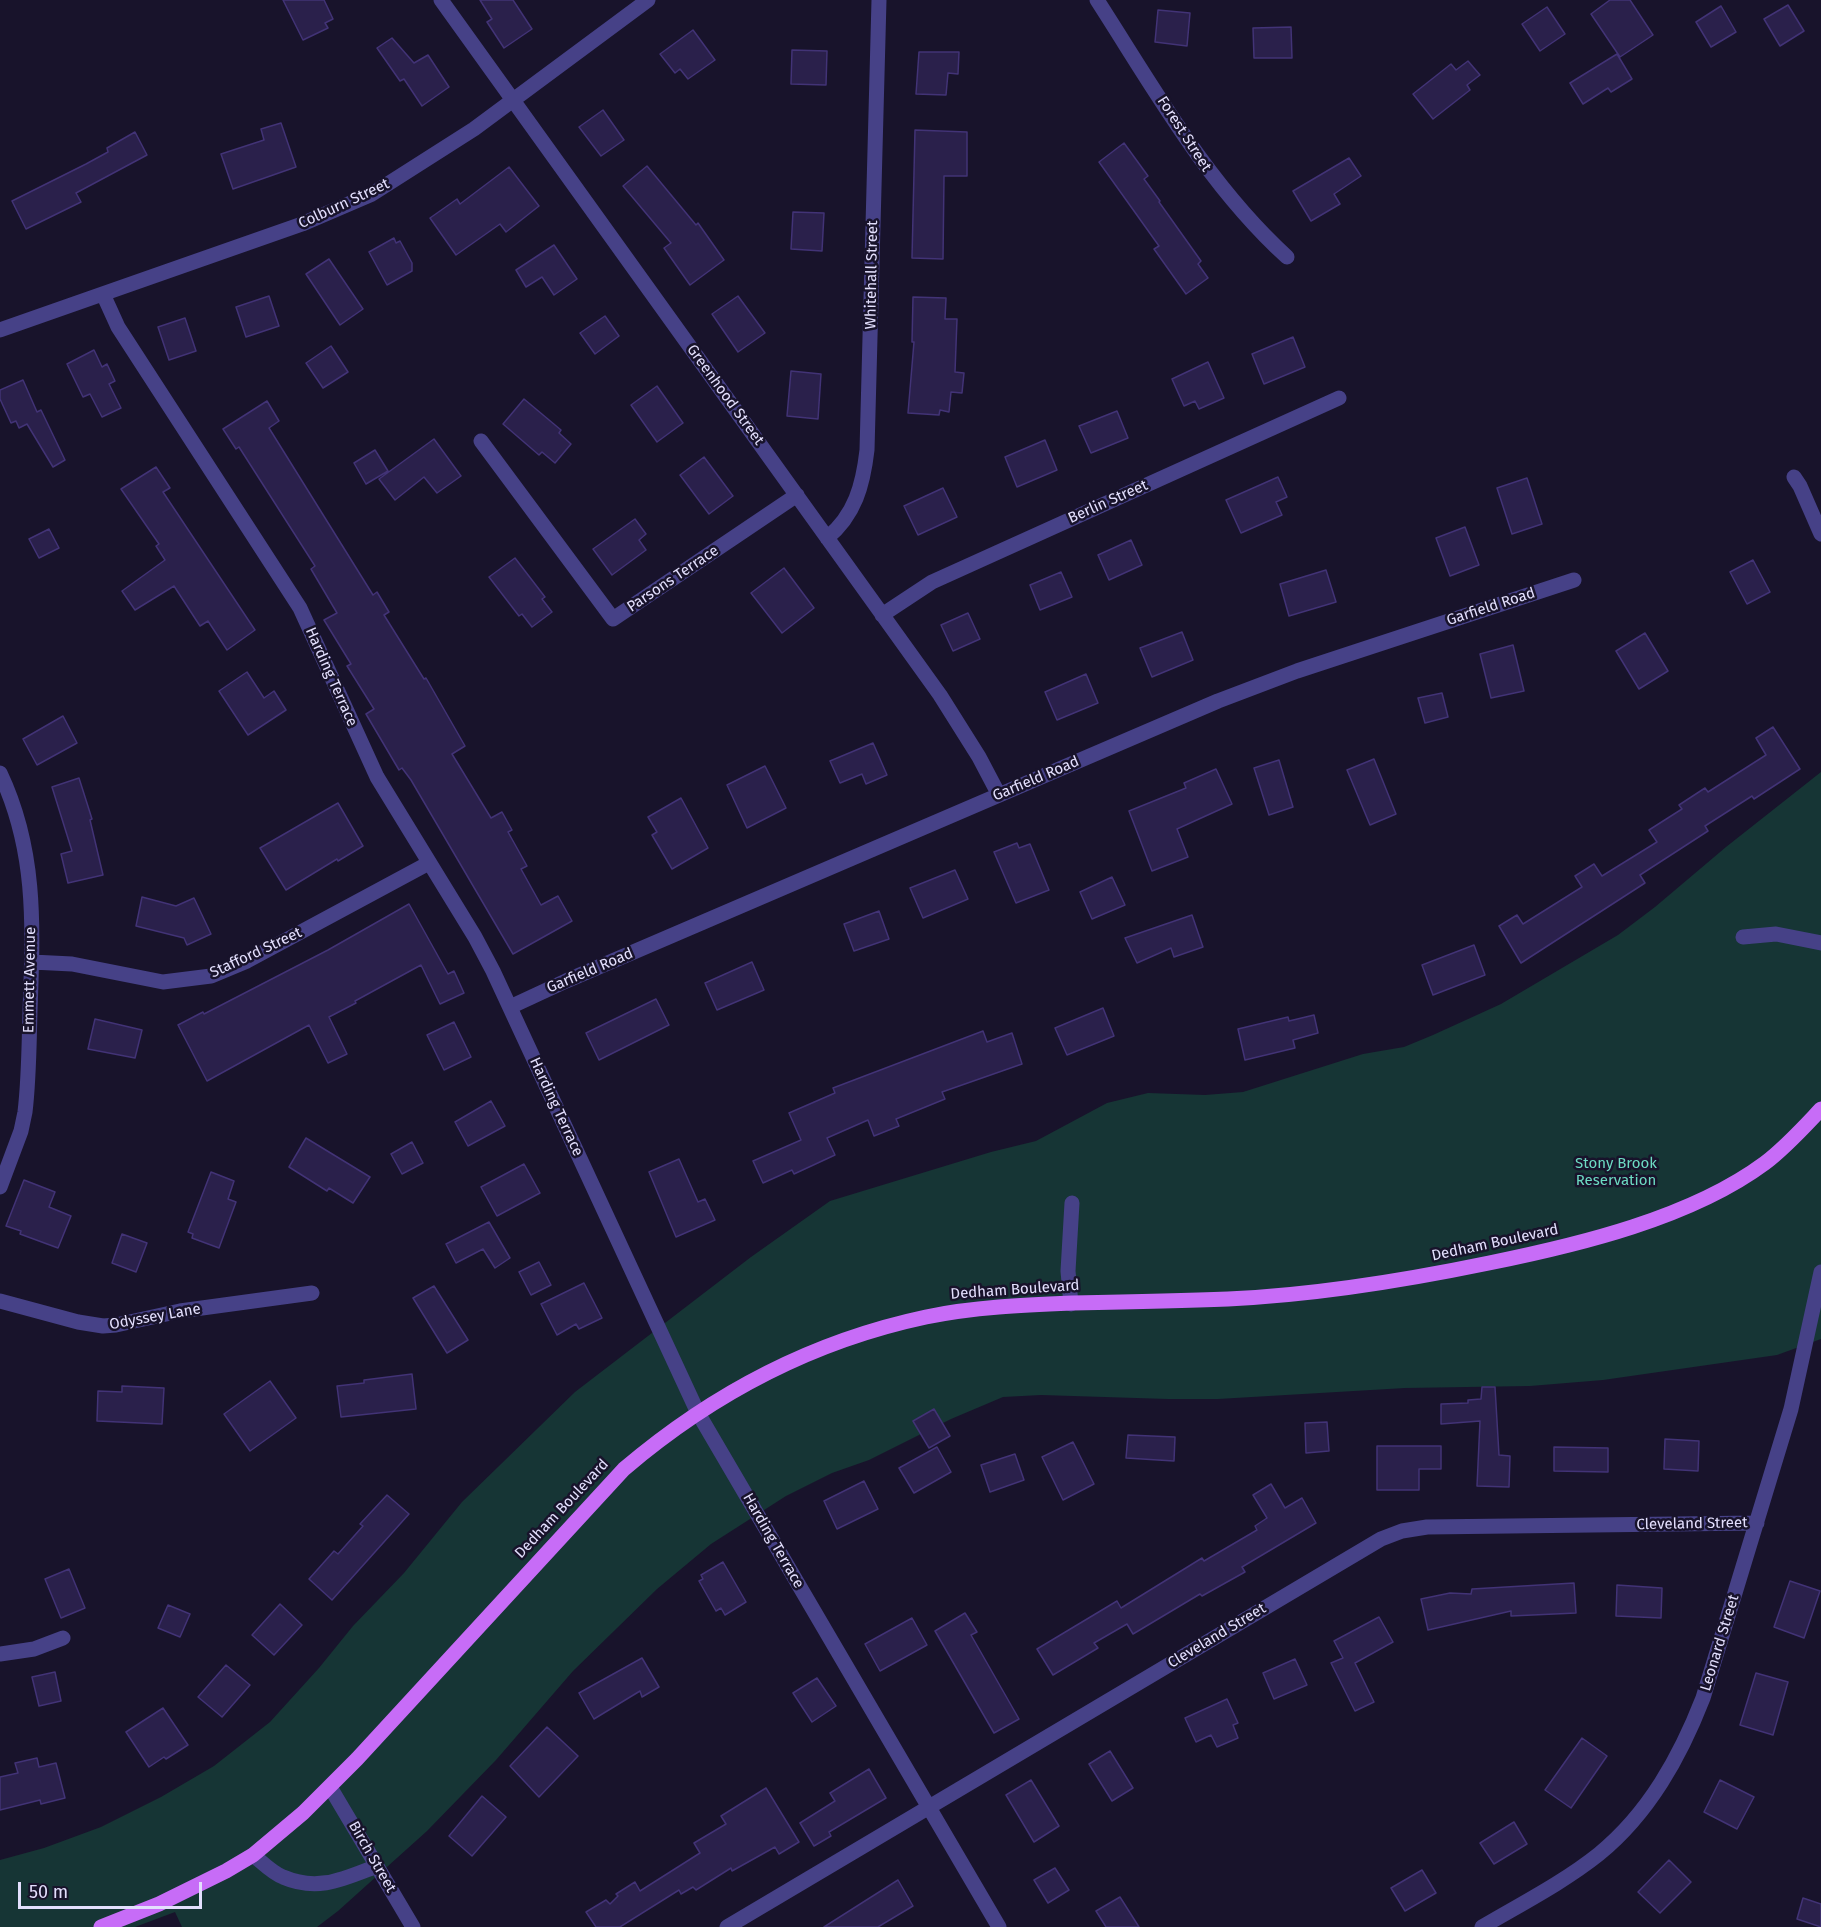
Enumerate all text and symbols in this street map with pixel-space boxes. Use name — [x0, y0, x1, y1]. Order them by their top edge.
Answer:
street label: Forest Street — [1153, 93, 1215, 175]
street label: Colburn Street — [296, 175, 392, 233]
street label: Whitehall Street — [862, 220, 882, 330]
street label: Greenhood Street — [682, 341, 768, 449]
street label: Berlin Street — [1065, 476, 1151, 528]
street label: Parsons Terrace — [624, 542, 722, 616]
street label: Garfield Road — [1444, 584, 1538, 630]
street label: Harding Terrace — [301, 625, 361, 729]
street label: Garfield Road — [990, 753, 1082, 805]
street label: Stafford Street — [207, 924, 305, 982]
street label: Emmett Avenue — [20, 927, 40, 1033]
street label: Garfield Road — [544, 945, 636, 997]
street label: Harding Terrace — [525, 1055, 587, 1159]
park label: Stony Brook Reservation — [1575, 1155, 1657, 1190]
street label: Dedham Boulevard — [1430, 1221, 1560, 1265]
street label: Dedham Boulevard — [950, 1277, 1080, 1303]
street label: Odyssey Lane — [108, 1300, 202, 1334]
street label: Dedham Boulevard — [511, 1456, 613, 1562]
street label: Harding Terrace — [738, 1490, 808, 1592]
street label: Cleveland Street — [1636, 1514, 1748, 1534]
street label: Leonard Street — [1697, 1593, 1743, 1693]
street label: Cleveland Street — [1165, 1600, 1269, 1672]
street label: Birch Street — [344, 1818, 400, 1896]
scale bar — [21, 1870, 206, 1908]
text: 50 m — [29, 1881, 68, 1903]

